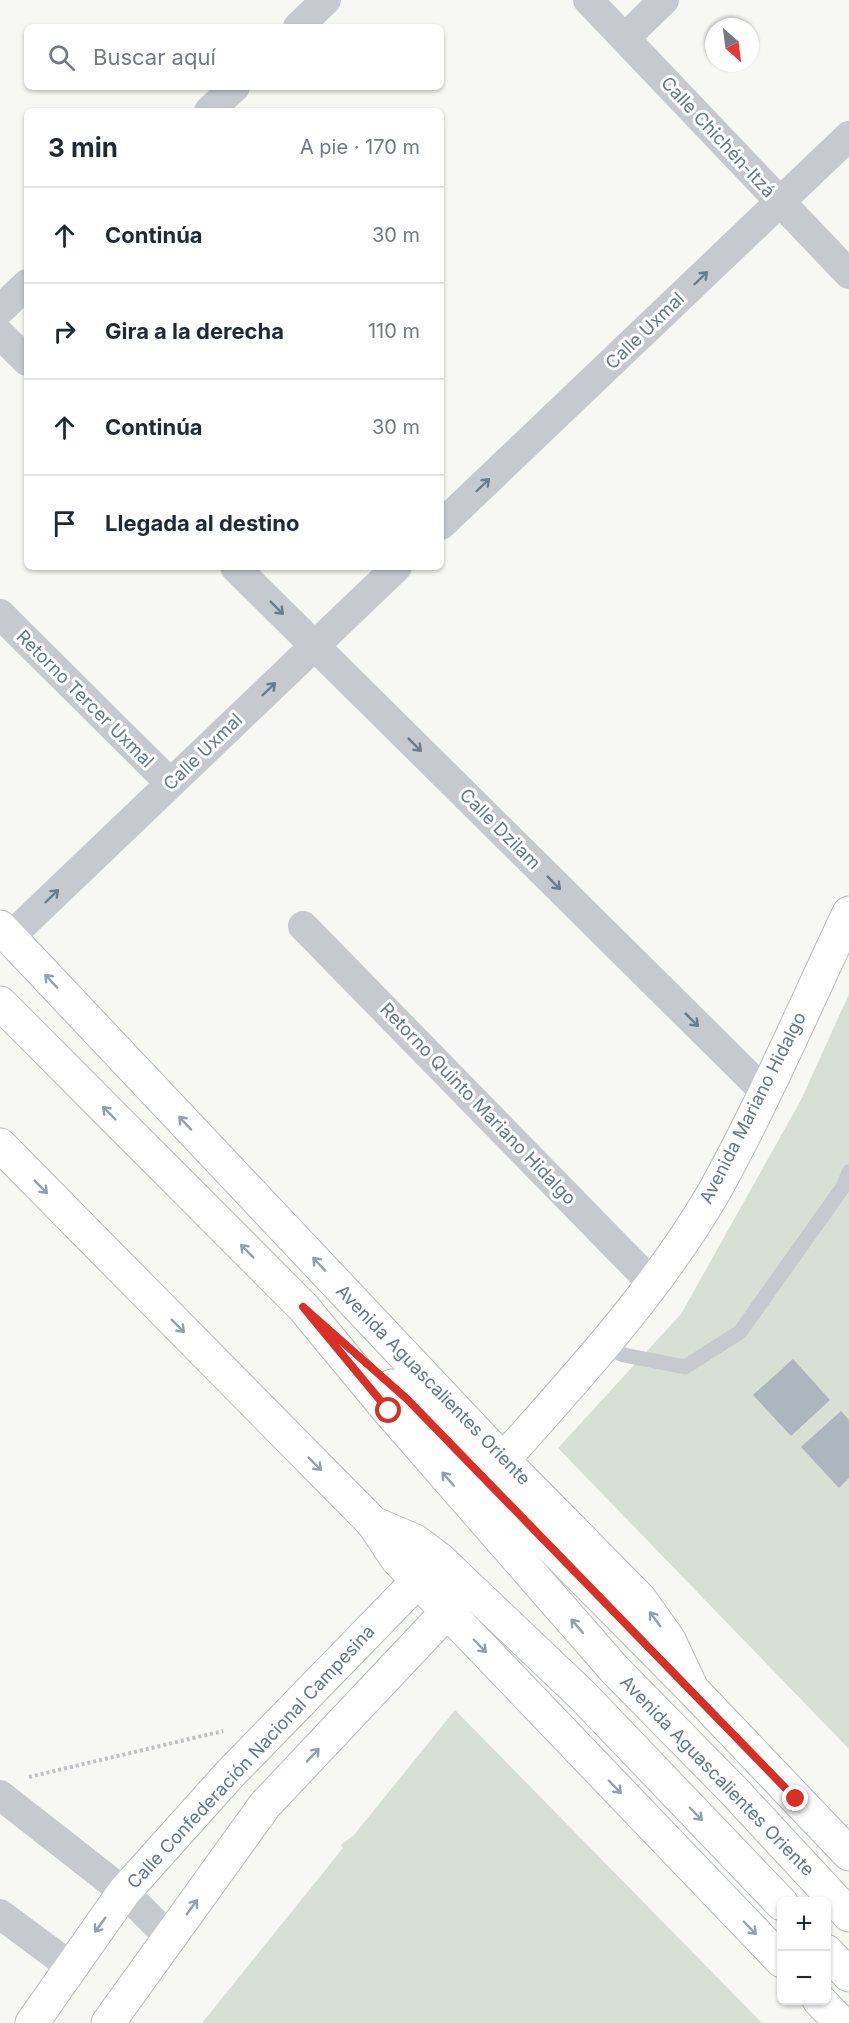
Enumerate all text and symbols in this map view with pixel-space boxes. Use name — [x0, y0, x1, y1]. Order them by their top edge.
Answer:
north arrow — [705, 18, 759, 72]
search box — [24, 24, 444, 90]
icon: search — [45, 41, 78, 74]
text: Buscar aquí — [93, 44, 216, 70]
street label: Calle Chichén-Itzá — [657, 72, 780, 201]
text: 3 min — [48, 132, 118, 163]
text: A pie · 170 m — [300, 135, 420, 159]
icon: ahead — [48, 219, 81, 252]
text: Continúa — [105, 222, 203, 248]
text: 30 m — [372, 223, 420, 247]
one-way arrow — [693, 271, 708, 285]
street label: Calle Uxmal — [601, 288, 688, 373]
icon: right — [48, 315, 81, 348]
text: Gira a la derecha — [105, 318, 284, 344]
text: 110 m — [368, 319, 420, 343]
icon: ahead — [48, 411, 81, 444]
text: Continúa — [105, 414, 203, 440]
text: 30 m — [372, 415, 420, 439]
one-way arrow — [476, 478, 491, 492]
icon: arrive — [48, 507, 81, 540]
text: Llegada al destino — [105, 510, 299, 536]
one-way arrow — [269, 601, 284, 616]
street label: Retorno Tercer Uxmal — [12, 626, 158, 772]
one-way arrow — [261, 683, 276, 697]
street label: Calle Uxmal — [159, 709, 246, 794]
one-way arrow — [408, 738, 423, 753]
street label: Calle Dzilam — [456, 784, 545, 873]
one-way arrow — [546, 875, 561, 890]
one-way arrow — [44, 890, 59, 904]
one-way arrow — [44, 973, 58, 988]
street label: Retorno Quinto Mariano Hidalgo — [376, 998, 580, 1209]
street label: Avenida Mariano Hidalgo — [695, 1009, 810, 1207]
one-way arrow — [685, 1013, 700, 1027]
one-way arrow — [102, 1105, 117, 1120]
one-way arrow — [178, 1115, 192, 1130]
one-way arrow — [34, 1179, 48, 1194]
one-way arrow — [239, 1244, 254, 1258]
one-way arrow — [312, 1257, 326, 1272]
street label: Avenida Aguascalientes Oriente — [332, 1280, 535, 1489]
one-way arrow — [171, 1318, 185, 1333]
route start — [375, 1397, 401, 1423]
one-way arrow — [308, 1457, 322, 1472]
one-way arrow — [442, 1471, 455, 1487]
one-way arrow — [649, 1611, 662, 1627]
one-way arrow — [570, 1619, 584, 1634]
street label: Calle Confederación Nacional Campesina — [123, 1621, 379, 1893]
one-way arrow — [473, 1639, 487, 1654]
street label: Avenida Aguascalientes Oriente — [616, 1671, 819, 1880]
one-way arrow — [305, 1748, 319, 1763]
one-way arrow — [608, 1779, 622, 1794]
route end — [782, 1785, 808, 1811]
one-way arrow — [689, 1807, 703, 1822]
map controls — [777, 1897, 831, 2005]
button: + — [777, 1897, 831, 1951]
one-way arrow — [185, 1900, 198, 1916]
one-way arrow — [94, 1916, 106, 1932]
one-way arrow — [742, 1920, 757, 1935]
button: − — [777, 1951, 831, 2005]

